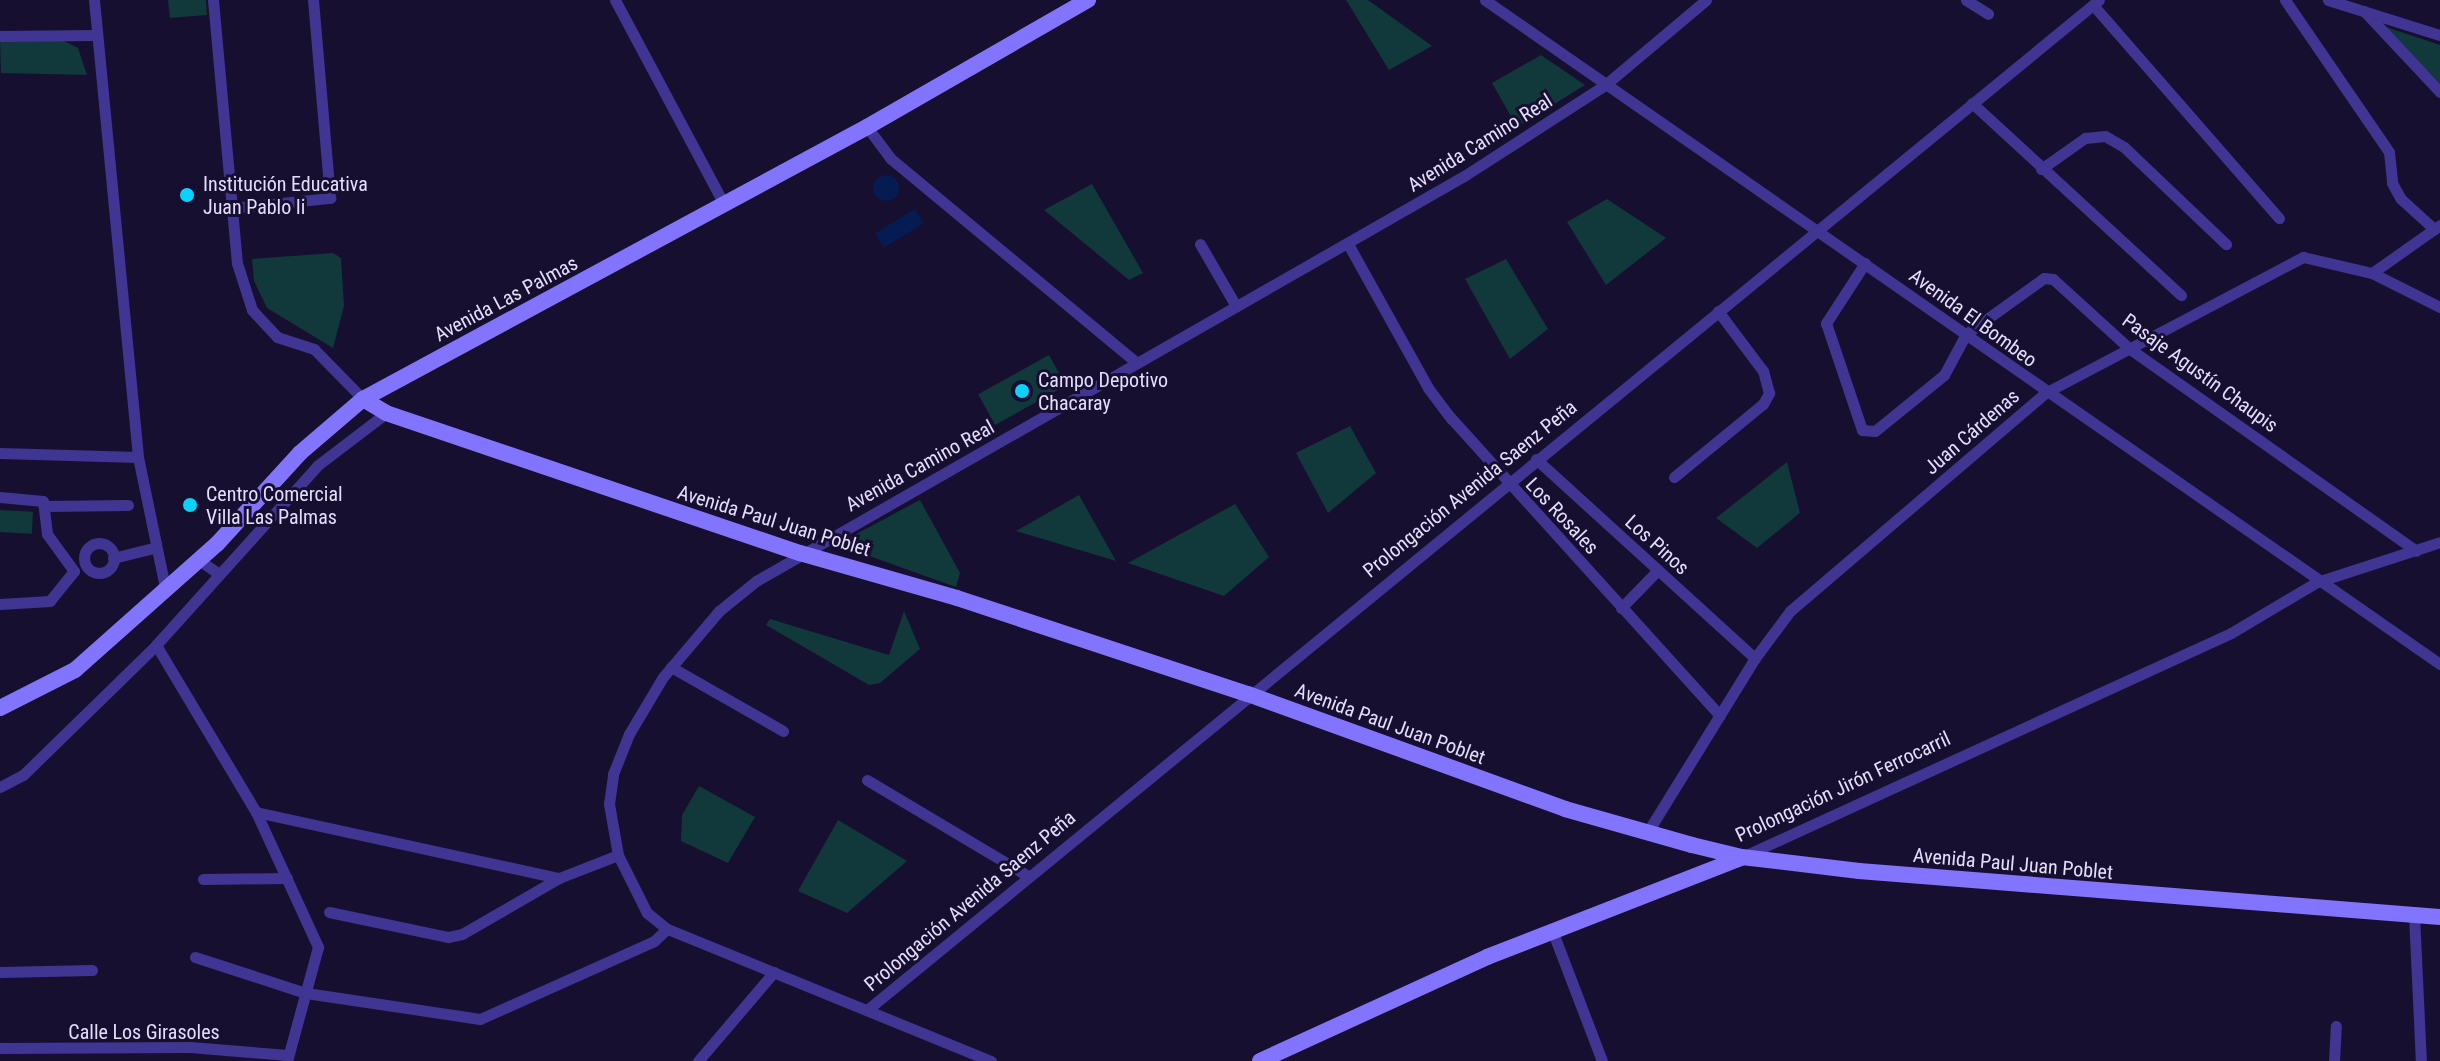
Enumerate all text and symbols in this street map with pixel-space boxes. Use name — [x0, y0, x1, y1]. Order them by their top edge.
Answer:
street label: Avenida Camino Real — [1403, 89, 1557, 197]
place label: Institución Educativa Juan Pablo Ii — [203, 172, 368, 219]
marker: Institución Educativa Juan Pablo Ii — [178, 186, 196, 204]
street label: Avenida Las Palmas — [430, 251, 582, 347]
street label: Avenida El Bombeo — [1905, 264, 2041, 372]
street label: Pasaje Agustín Chaupis — [2117, 308, 2283, 438]
place label: Campo Depotivo Chacaray — [1038, 368, 1168, 415]
marker: Campo Depotivo Chacaray — [1013, 382, 1031, 400]
street label: Juan Cárdenas — [1920, 384, 2024, 480]
street label: Prolongación Avenida Saenz Peña — [1358, 395, 1582, 583]
street label: Avenida Camino Real — [841, 415, 999, 517]
street label: Los Rosales — [1521, 473, 1603, 559]
street label: Avenida Paul Juan Poblet — [675, 480, 873, 562]
place label: Centro Comercial Villa Las Palmas — [206, 482, 343, 529]
marker: Centro Comercial Villa Las Palmas — [181, 496, 199, 514]
street label: Los Pinos — [1620, 510, 1694, 580]
street label: Avenida Paul Juan Poblet — [1292, 678, 1488, 770]
street label: Prolongación Jirón Ferrocarril — [1732, 727, 1954, 847]
street label: Prolongación Avenida Saenz Peña — [860, 806, 1080, 996]
street label: Avenida Paul Juan Poblet — [1912, 843, 2114, 885]
street label: Calle Los Girasoles — [68, 1020, 220, 1044]

